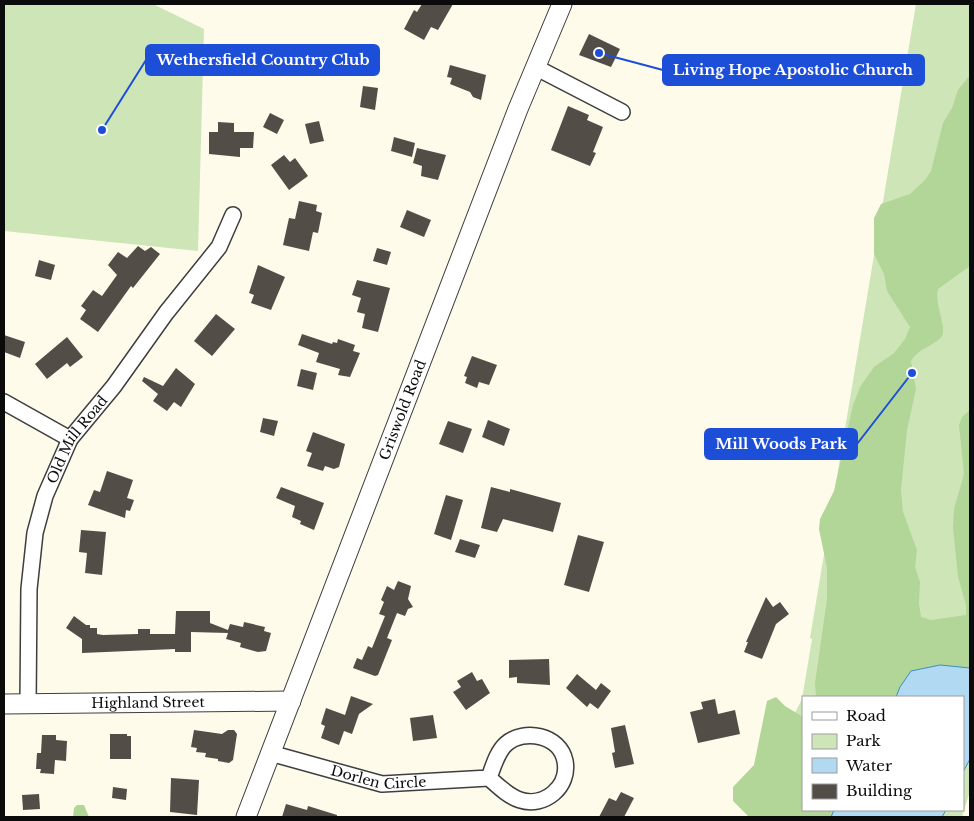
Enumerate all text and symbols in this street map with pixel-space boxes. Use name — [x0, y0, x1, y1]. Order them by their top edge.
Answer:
callout: Wethersfield Country Club — [146, 45, 379, 75]
text: Wethersfield Country Club — [155, 50, 370, 69]
callout: Living Hope Apostolic Church — [663, 55, 924, 85]
text: Living Hope Apostolic Church — [673, 60, 913, 79]
street label: Griswold Road — [375, 357, 430, 463]
street label: Old Mill Road — [43, 391, 112, 486]
callout: Mill Woods Park — [705, 429, 857, 459]
text: Mill Woods Park — [715, 434, 848, 453]
street label: Highland Street — [91, 693, 205, 712]
legend — [802, 696, 964, 811]
text: Road — [846, 706, 886, 725]
text: Park — [846, 731, 882, 750]
text: Water — [845, 756, 893, 775]
street label: Dorlen Circle — [329, 761, 427, 793]
text: Building — [846, 781, 913, 800]

